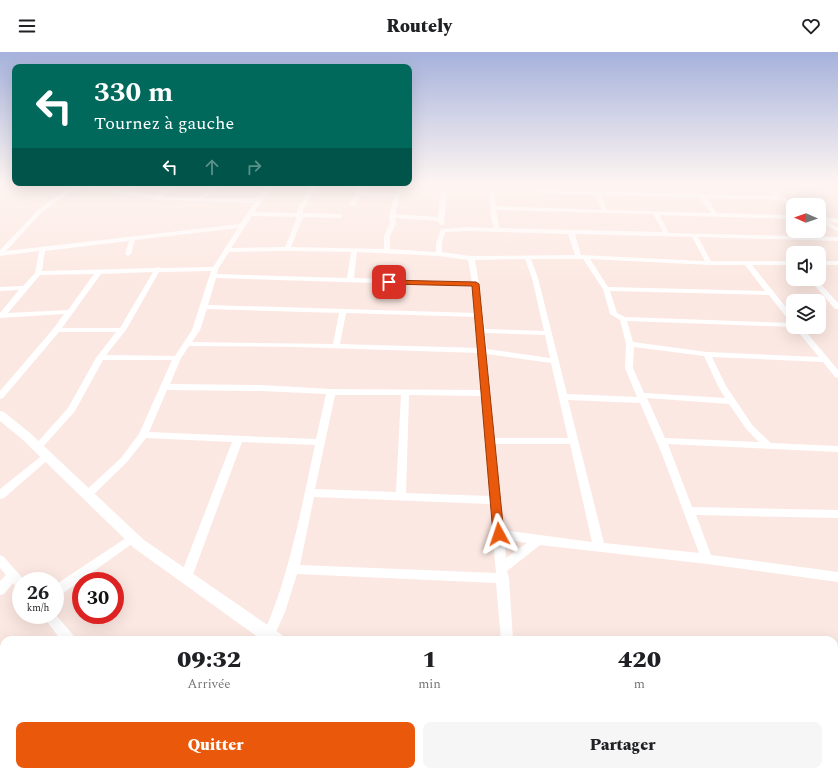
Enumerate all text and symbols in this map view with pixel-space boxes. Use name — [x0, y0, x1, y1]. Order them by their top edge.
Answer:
text: Routely — [386, 13, 452, 40]
icon: menu — [16, 15, 38, 37]
icon: heart — [800, 15, 822, 37]
text: 330 m — [94, 71, 173, 114]
icon: left — [28, 80, 80, 132]
text: Tournez à gauche — [94, 110, 234, 137]
icon: left — [159, 156, 181, 178]
icon: ahead — [201, 156, 223, 178]
icon: right — [243, 156, 265, 178]
north arrow — [786, 198, 826, 238]
map controls — [786, 198, 826, 334]
button: sound — [786, 246, 826, 286]
pin — [372, 265, 406, 299]
icon: arrive — [378, 271, 400, 293]
button: layers — [786, 294, 826, 334]
position arrow — [478, 513, 520, 555]
speed limit sign: 30 — [72, 572, 124, 624]
text: 26 — [27, 578, 49, 608]
text: km/h — [27, 600, 49, 616]
text: 09:32 — [177, 642, 241, 678]
text: 1 — [422, 642, 437, 678]
text: 420 — [618, 642, 661, 678]
text: Arrivée — [188, 674, 231, 694]
text: min — [418, 674, 441, 694]
text: m — [634, 674, 645, 694]
button: Quitter — [16, 722, 415, 768]
button: Partager — [423, 722, 822, 768]

